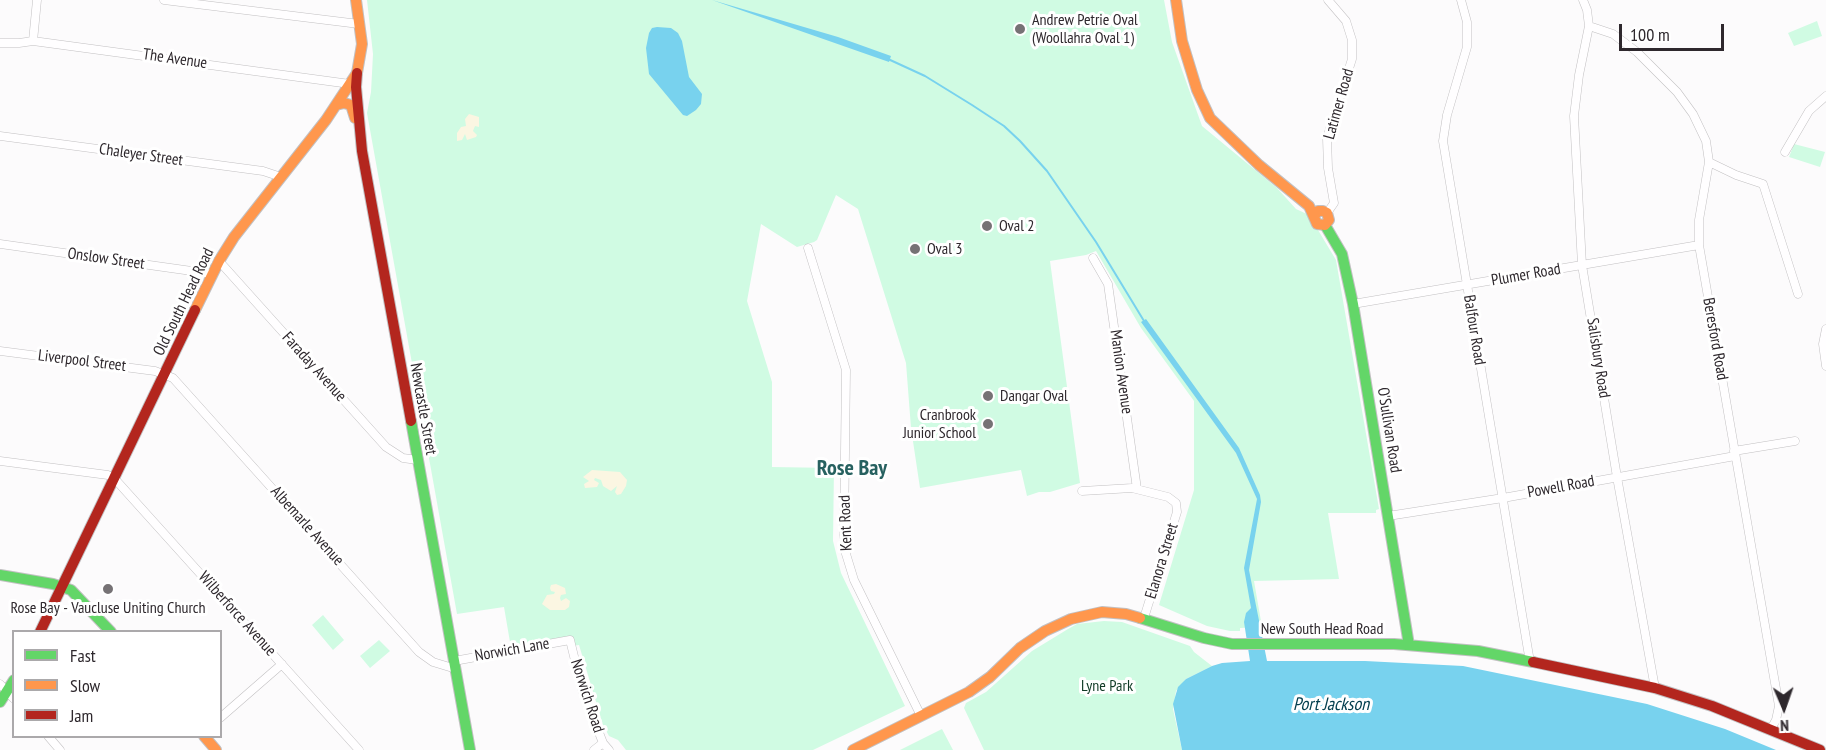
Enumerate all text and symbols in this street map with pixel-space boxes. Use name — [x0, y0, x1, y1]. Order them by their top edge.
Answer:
place label: Andrew Petrie Oval (Woollahra Oval 1) — [1032, 10, 1138, 48]
scale bar — [1622, 12, 1727, 50]
marker: Andrew Petrie Oval (Woollahra Oval 1) — [1013, 22, 1027, 36]
text: 100 m — [1630, 23, 1670, 46]
street label: The Avenue — [142, 45, 208, 73]
street label: Latimer Road — [1320, 66, 1358, 142]
street label: Chaleyer Street — [98, 140, 184, 170]
place label: Oval 2 — [999, 216, 1035, 236]
marker: Oval 2 — [980, 219, 994, 233]
place label: Oval 3 — [927, 239, 963, 259]
marker: Oval 3 — [908, 242, 922, 256]
street label: Onslow Street — [66, 244, 146, 274]
street label: Old South Head Road — [150, 245, 218, 359]
street label: Plumer Road — [1490, 259, 1562, 291]
street label: Balfour Road — [1459, 294, 1489, 366]
street label: Beresford Road — [1698, 296, 1732, 382]
street label: Salisbury Road — [1582, 317, 1614, 399]
street label: Faraday Avenue — [278, 328, 350, 406]
street label: Manion Avenue — [1106, 329, 1136, 415]
street label: Liverpool Street — [37, 346, 127, 376]
street label: Newcastle Street — [405, 361, 441, 457]
place label: Dangar Oval — [1000, 386, 1068, 406]
street label: O'Sullivan Road — [1373, 386, 1405, 474]
marker: Dangar Oval — [981, 389, 995, 403]
place label: Cranbrook Junior School — [903, 405, 976, 443]
marker: Cranbrook Junior School — [981, 417, 995, 431]
district label: Rose Bay — [817, 456, 887, 482]
street label: Powell Road — [1526, 472, 1596, 502]
street label: Albemarle Avenue — [266, 482, 348, 570]
street label: Kent Road — [835, 495, 857, 551]
street label: Elanora Street — [1141, 521, 1183, 601]
street label: Wilberforce Avenue — [194, 568, 280, 660]
marker: Rose Bay - Vaucluse Uniting Church — [101, 582, 115, 596]
place label: Rose Bay - Vaucluse Uniting Church — [10, 598, 206, 618]
street label: New South Head Road — [1261, 619, 1383, 639]
legend — [12, 630, 222, 738]
street label: Norwich Lane — [473, 634, 551, 666]
text: Fast — [70, 644, 96, 667]
street label: Norwich Road — [566, 657, 608, 735]
text: Slow — [70, 674, 100, 697]
park label: Lyne Park — [1081, 676, 1133, 696]
north arrow — [1754, 678, 1814, 738]
water label: Port Jackson — [1293, 694, 1369, 716]
text: Jam — [70, 704, 93, 727]
text: N — [1780, 716, 1789, 736]

